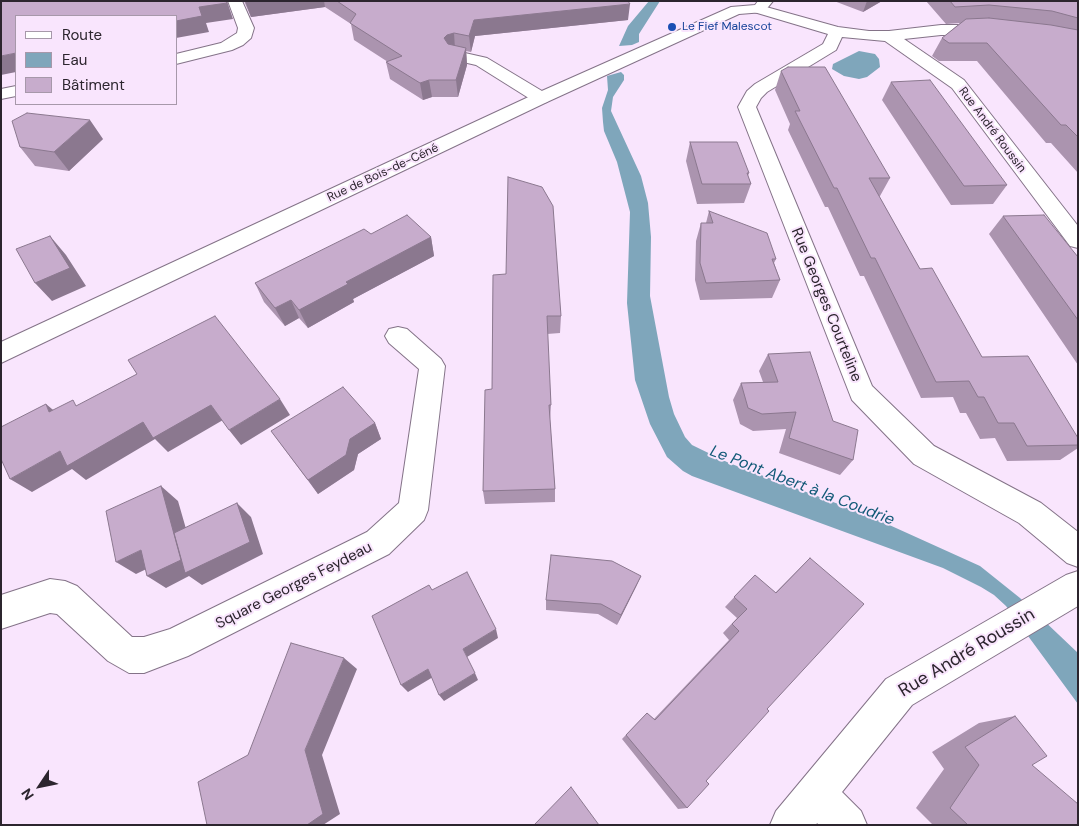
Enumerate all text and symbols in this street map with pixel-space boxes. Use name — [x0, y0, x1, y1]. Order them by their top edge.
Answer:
legend — [15, 15, 178, 105]
place label: Le Fief Malescot — [682, 20, 772, 34]
marker: Le Fief Malescot — [666, 21, 678, 33]
text: Route — [62, 25, 102, 45]
text: Eau — [62, 50, 87, 70]
text: Bâtiment — [62, 75, 125, 95]
street label: Rue André Roussin — [955, 84, 1029, 176]
street label: Rue de Bois-de-Céné — [325, 141, 441, 205]
street label: Rue Georges Courteline — [787, 225, 865, 385]
water label: Le Pont Abert à la Coudrie — [707, 442, 897, 530]
street label: Square Georges Feydeau — [213, 539, 375, 633]
street label: Rue André Roussin — [895, 604, 1039, 702]
north arrow — [15, 761, 65, 811]
text: N — [17, 785, 38, 804]

